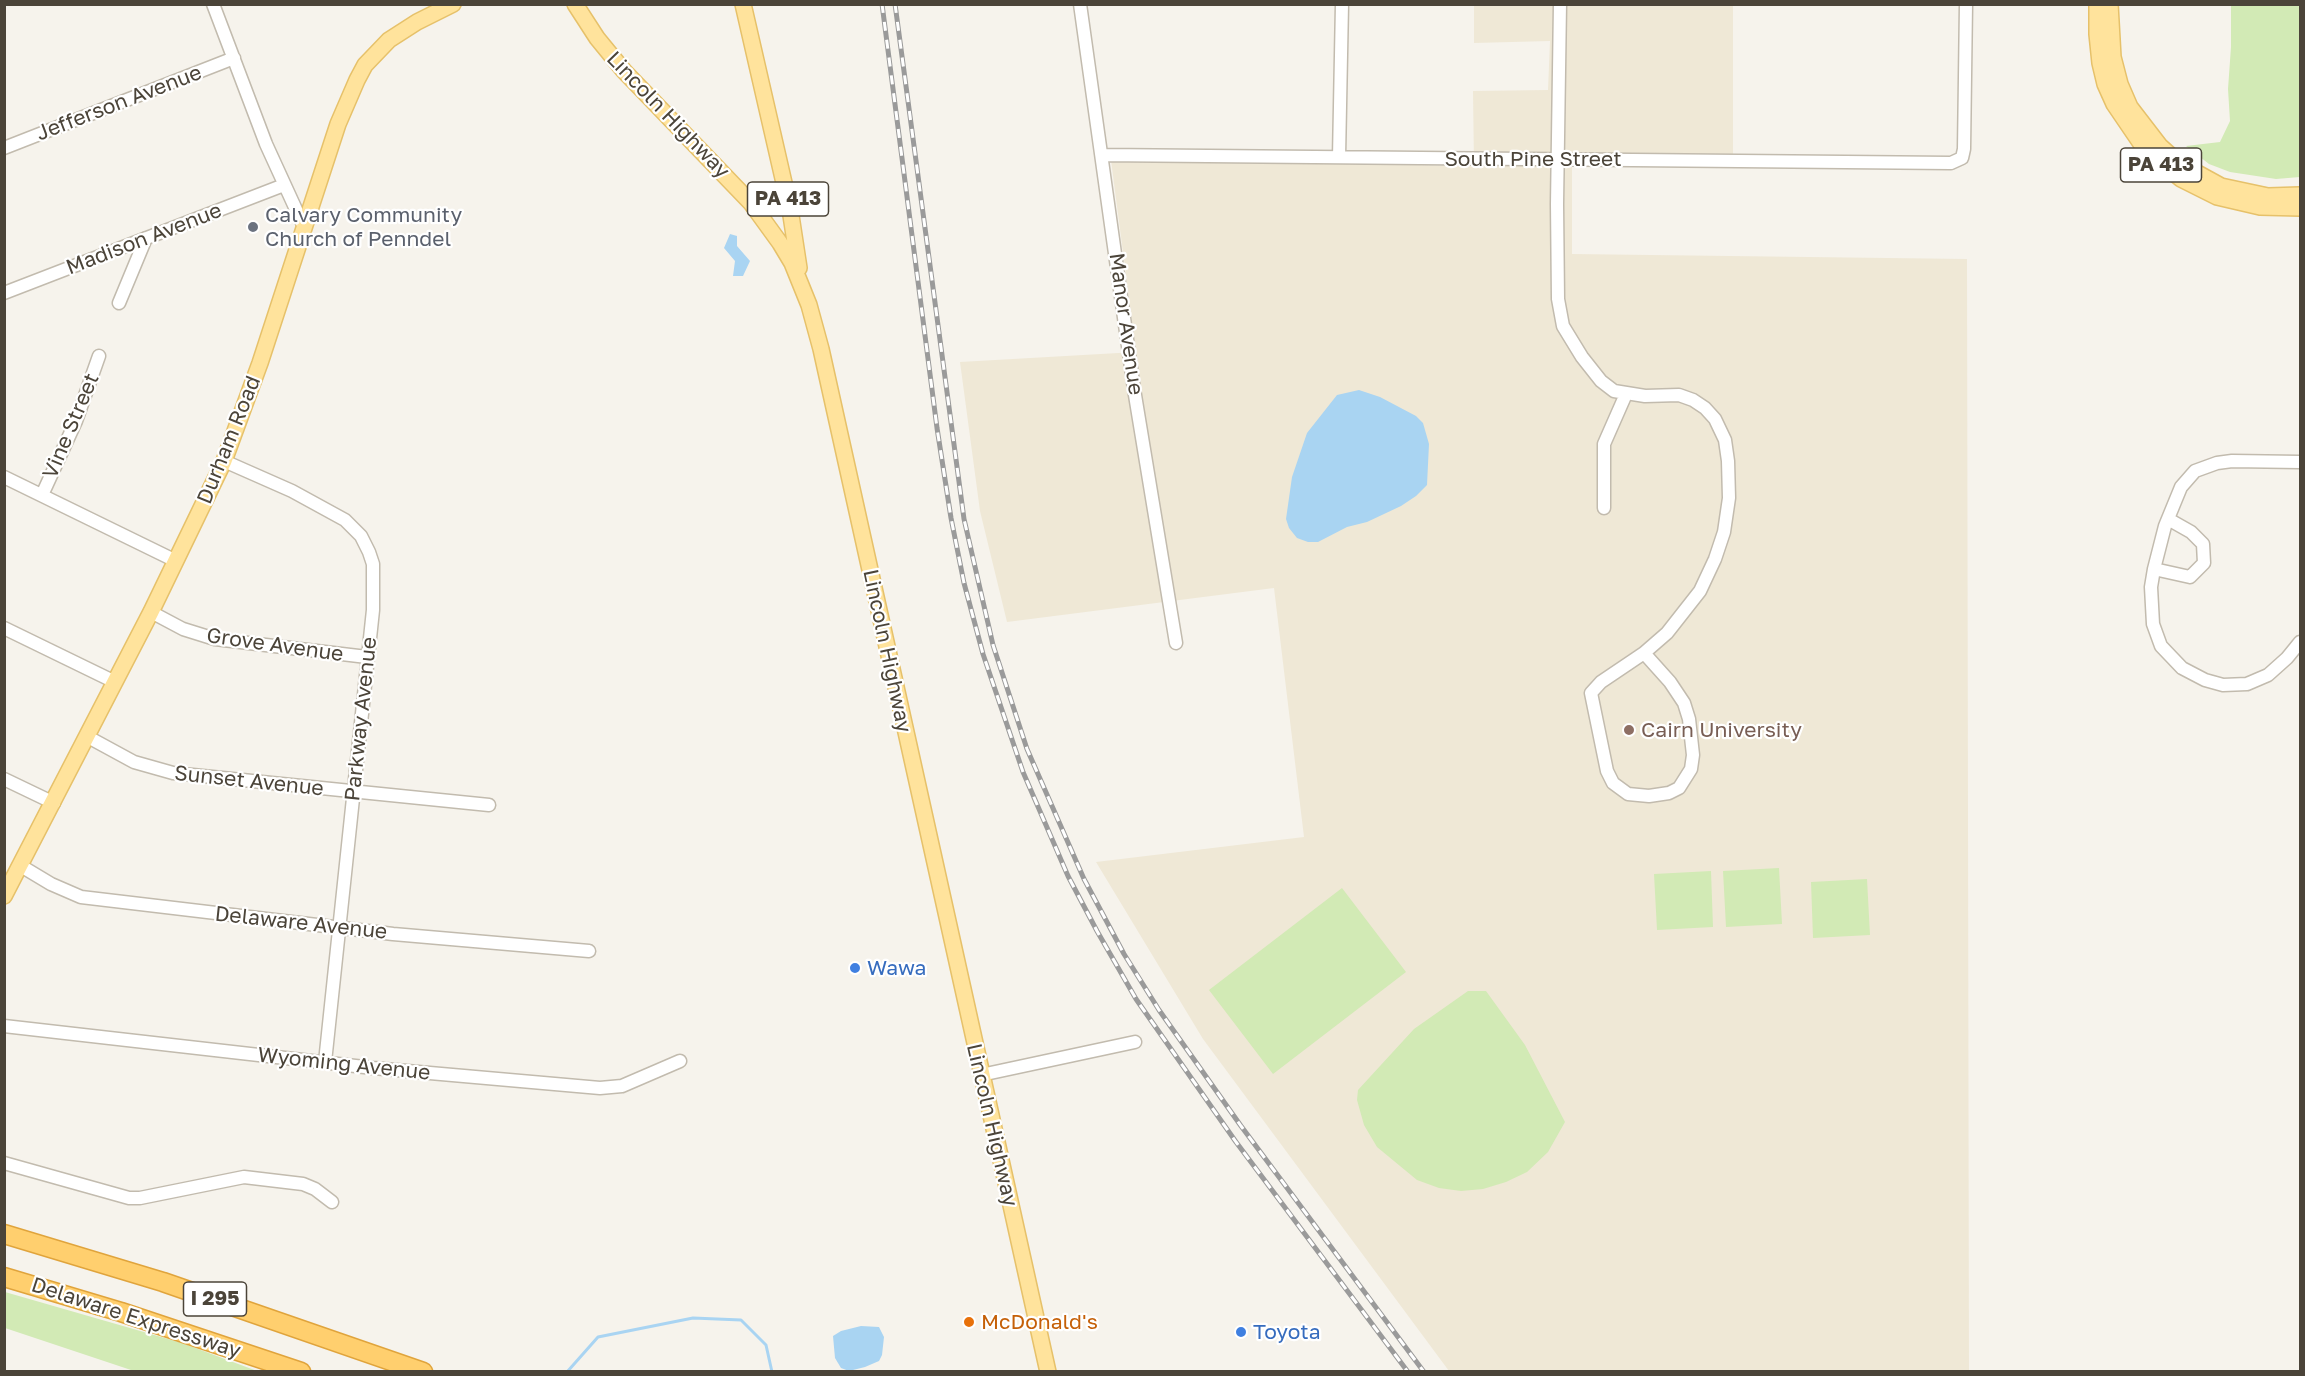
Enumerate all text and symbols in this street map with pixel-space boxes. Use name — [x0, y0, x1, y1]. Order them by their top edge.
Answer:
street label: Lincoln Highway — [601, 46, 735, 184]
street label: Jefferson Avenue — [33, 60, 205, 146]
street label: South Pine Street — [1444, 146, 1622, 172]
road number: PA 413 — [2120, 148, 2202, 182]
road number: PA 413 — [748, 182, 828, 216]
street label: Madison Avenue — [63, 198, 225, 280]
place label: Calvary Community Church of Penndel — [265, 202, 462, 252]
marker: Calvary Community Church of Penndel — [246, 220, 260, 234]
street label: Manor Avenue — [1104, 251, 1148, 397]
street label: Vine Street — [37, 369, 105, 483]
street label: Durham Road — [192, 372, 266, 508]
street label: Lincoln Highway — [857, 567, 917, 735]
street label: Grove Avenue — [205, 623, 345, 667]
street label: Parkway Avenue — [340, 636, 382, 802]
place label: Cairn University — [1641, 717, 1802, 743]
marker: Cairn University — [1622, 723, 1636, 737]
street label: Sunset Avenue — [173, 761, 325, 801]
street label: Delaware Avenue — [214, 901, 388, 945]
place label: Wawa — [867, 955, 926, 981]
marker: Wawa — [848, 961, 862, 975]
street label: Lincoln Highway — [961, 1041, 1023, 1209]
street label: Wyoming Avenue — [256, 1042, 432, 1086]
street label: Delaware Expressway — [28, 1272, 244, 1364]
road number: I 295 — [184, 1282, 246, 1316]
place label: McDonald's — [981, 1309, 1098, 1335]
marker: McDonald's — [962, 1315, 976, 1329]
place label: Toyota — [1253, 1319, 1321, 1345]
marker: Toyota — [1234, 1325, 1248, 1339]

